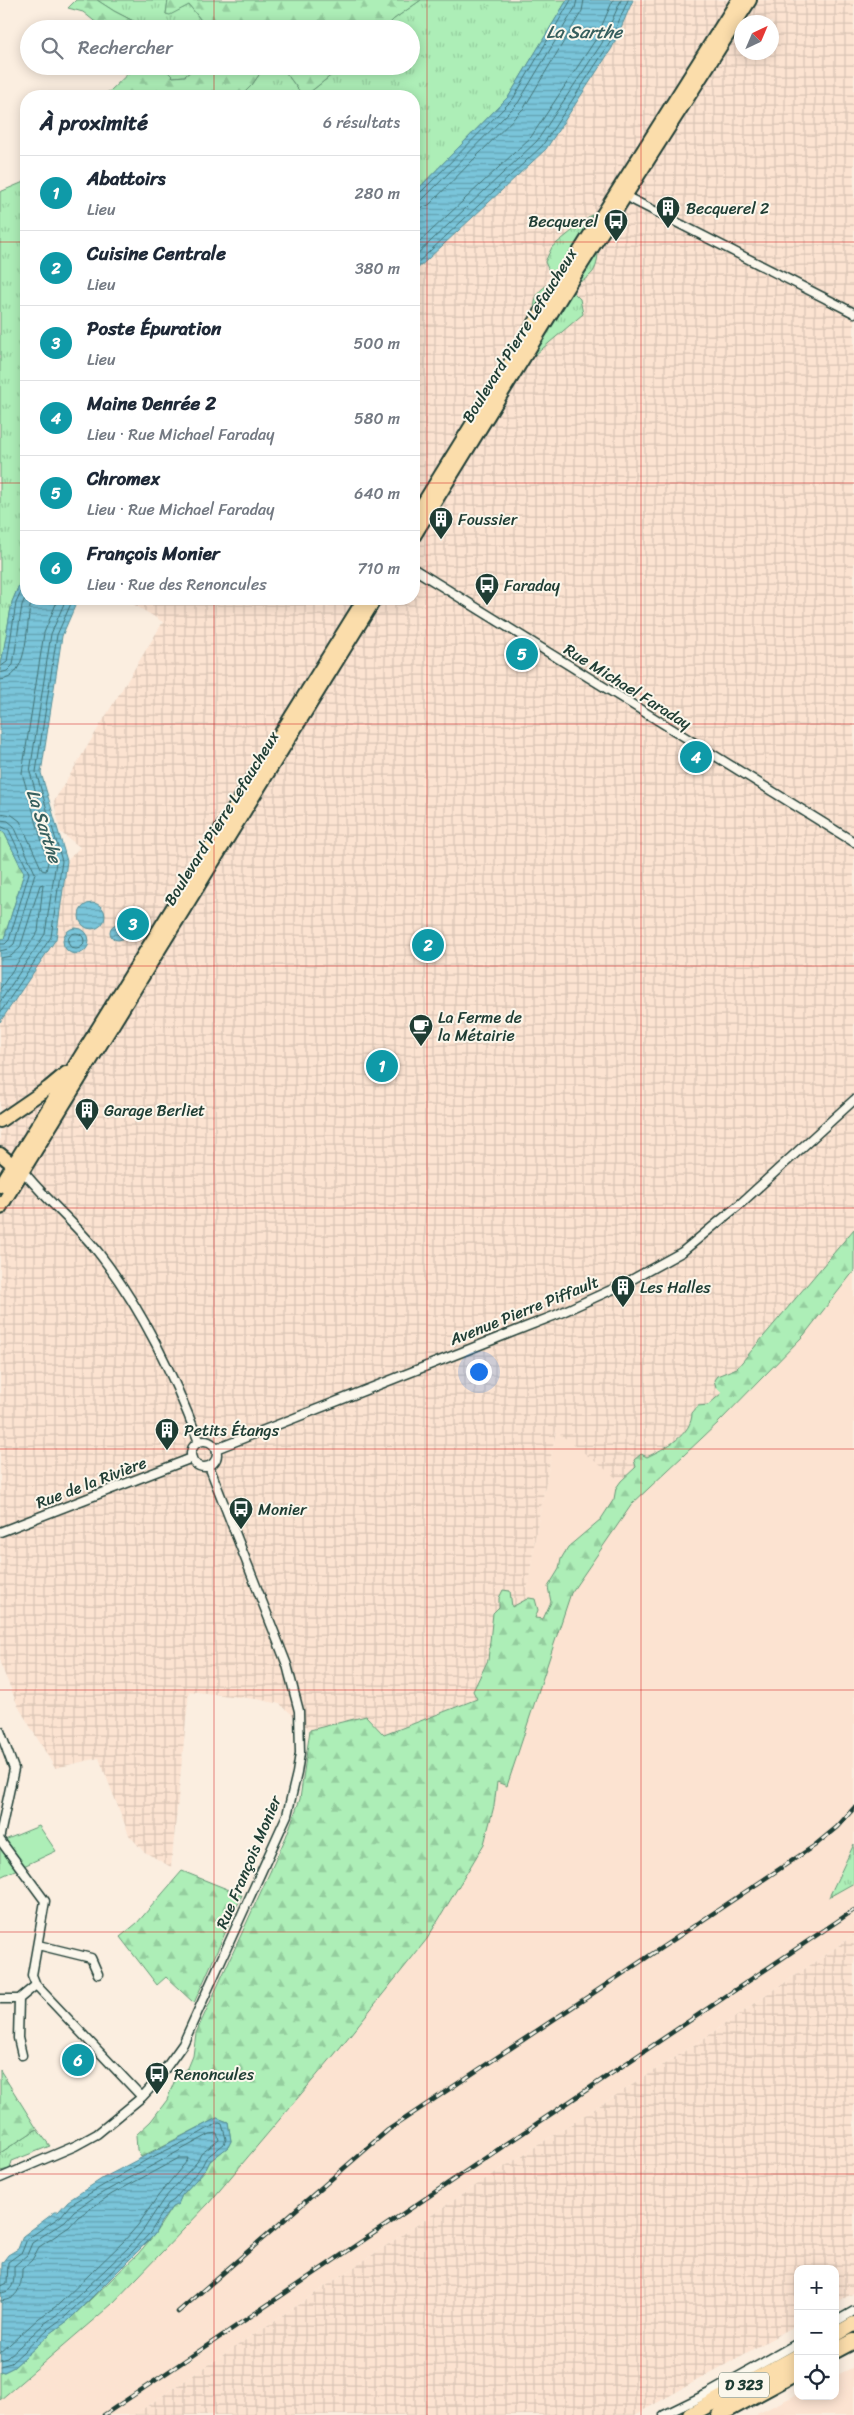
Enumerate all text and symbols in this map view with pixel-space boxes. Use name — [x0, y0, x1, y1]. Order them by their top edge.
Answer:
north arrow — [734, 15, 779, 60]
water label: La Sarthe — [546, 16, 624, 48]
search box — [20, 20, 420, 75]
text: Rechercher — [78, 31, 173, 64]
icon: search — [38, 34, 66, 62]
text: À proximité — [40, 104, 148, 142]
text: 6 résultats — [323, 108, 400, 137]
text: Abattoirs — [87, 162, 166, 195]
text: 1 — [53, 179, 59, 208]
text: 280 m — [355, 179, 400, 208]
place label: Becquerel 2 — [686, 194, 769, 223]
text: Lieu — [87, 195, 116, 224]
building icon: Becquerel 2 — [655, 195, 681, 229]
place label: Becquerel — [528, 207, 598, 236]
bus stop icon: Becquerel — [603, 208, 629, 242]
text: Cuisine Centrale — [87, 237, 226, 270]
street label: Boulevard Pierre Lefaucheux — [454, 241, 586, 428]
text: 2 — [51, 254, 61, 283]
text: 380 m — [355, 254, 400, 283]
text: Lieu — [87, 270, 116, 299]
text: Poste Épuration — [87, 312, 221, 345]
text: 3 — [52, 329, 60, 358]
text: 500 m — [354, 329, 400, 358]
text: Lieu — [87, 345, 116, 374]
text: Maine Denrée 2 — [87, 387, 216, 420]
text: 4 — [51, 404, 61, 433]
text: 580 m — [354, 404, 400, 433]
text: Lieu · Rue Michael Faraday — [87, 420, 274, 449]
text: Chromex — [87, 462, 160, 495]
text: 5 — [51, 479, 61, 508]
text: 640 m — [354, 479, 400, 508]
text: Lieu · Rue Michael Faraday — [87, 495, 274, 524]
place label: Foussier — [458, 505, 519, 534]
building icon: Foussier — [428, 506, 454, 540]
text: François Monier — [87, 537, 220, 570]
text: 6 — [51, 554, 61, 583]
text: 710 m — [357, 554, 400, 583]
text: Lieu · Rue des Renoncules — [87, 570, 267, 599]
place label: Faraday — [504, 571, 561, 600]
bus stop icon: Faraday — [474, 572, 500, 606]
pin: 5 — [506, 635, 538, 673]
street label: Rue Michael Faraday — [558, 635, 698, 738]
street label: Boulevard Pierre Lefaucheux — [156, 724, 288, 911]
pin: 4 — [680, 738, 712, 776]
water label: La Sarthe — [17, 785, 72, 869]
pin: 3 — [117, 905, 149, 943]
pin: 2 — [412, 926, 444, 964]
place label: La Ferme de la Métairie — [438, 1003, 522, 1050]
cafe icon: La Ferme de la Métairie — [408, 1013, 434, 1047]
pin: 1 — [366, 1047, 398, 1085]
place label: Garage Berliet — [104, 1096, 205, 1125]
building icon: Garage Berliet — [74, 1097, 100, 1131]
street label: Avenue Pierre Piffault — [444, 1267, 603, 1354]
place label: Les Halles — [640, 1273, 711, 1302]
building icon: Les Halles — [610, 1274, 636, 1308]
your location — [466, 1359, 492, 1385]
place label: Petits Étangs — [184, 1416, 280, 1445]
building icon: Petits Étangs — [154, 1417, 180, 1451]
street label: Rue de la Rivière — [31, 1448, 151, 1517]
place label: Monier — [258, 1495, 308, 1524]
bus stop icon: Monier — [228, 1496, 254, 1530]
street label: Rue François Monier — [207, 1790, 290, 1934]
pin: 6 — [62, 2041, 94, 2079]
place label: Renoncules — [174, 2060, 255, 2089]
bus stop icon: Renoncules — [144, 2061, 170, 2095]
map controls — [794, 2265, 839, 2400]
button: + — [794, 2265, 839, 2310]
button: − — [794, 2310, 839, 2355]
button: locate — [794, 2355, 839, 2400]
road number: D 323 — [719, 2372, 769, 2398]

